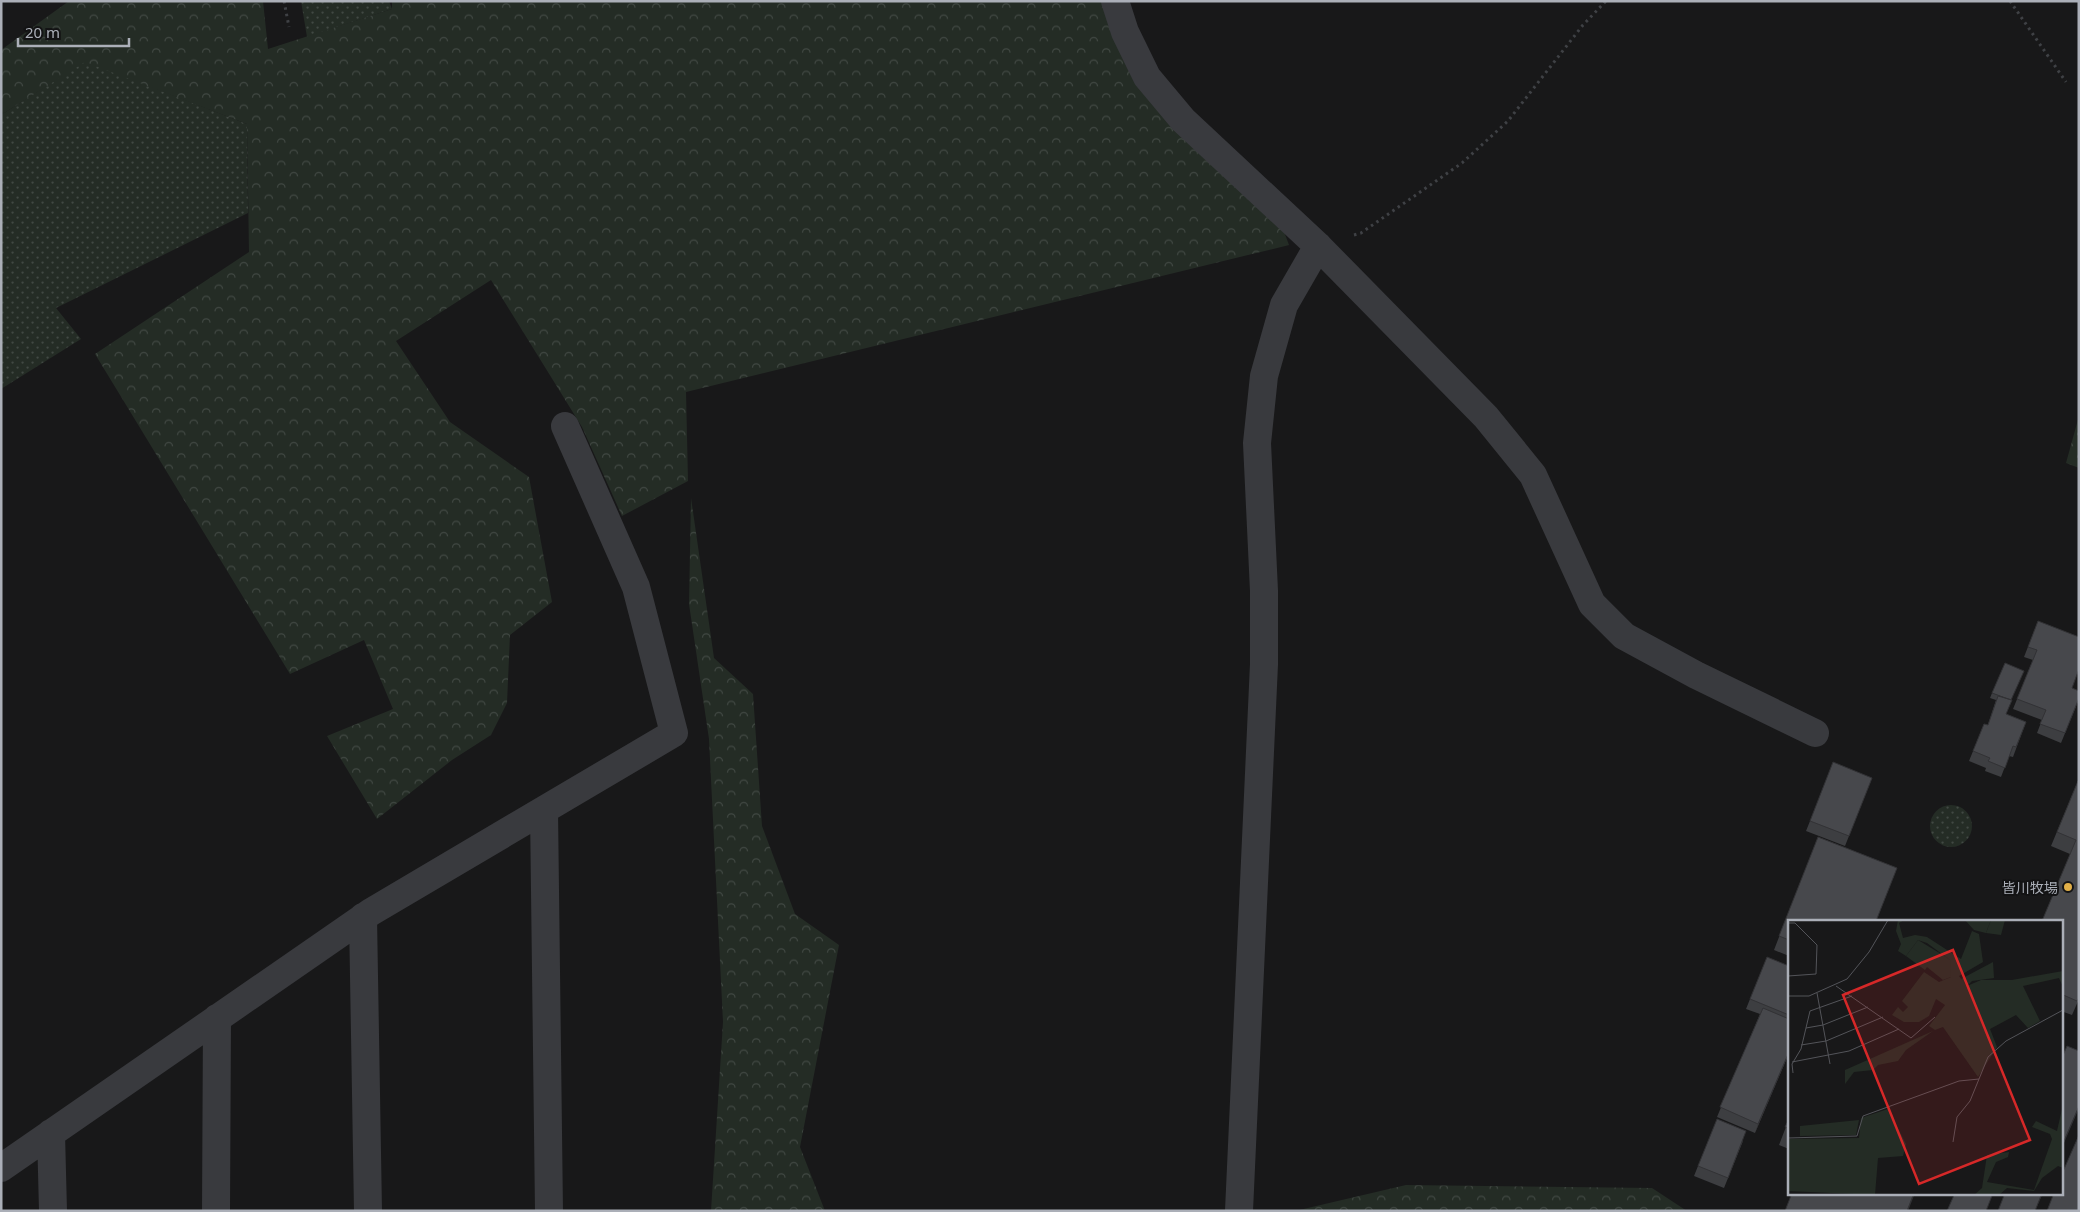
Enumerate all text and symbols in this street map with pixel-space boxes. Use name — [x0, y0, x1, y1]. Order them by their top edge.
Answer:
scale bar — [18, 15, 129, 47]
text: 20 m — [25, 22, 60, 42]
place label: 皆川牧場 — [2002, 878, 2058, 897]
marker: 皆川牧場 — [2062, 881, 2074, 893]
inset map — [1788, 920, 2062, 1194]

